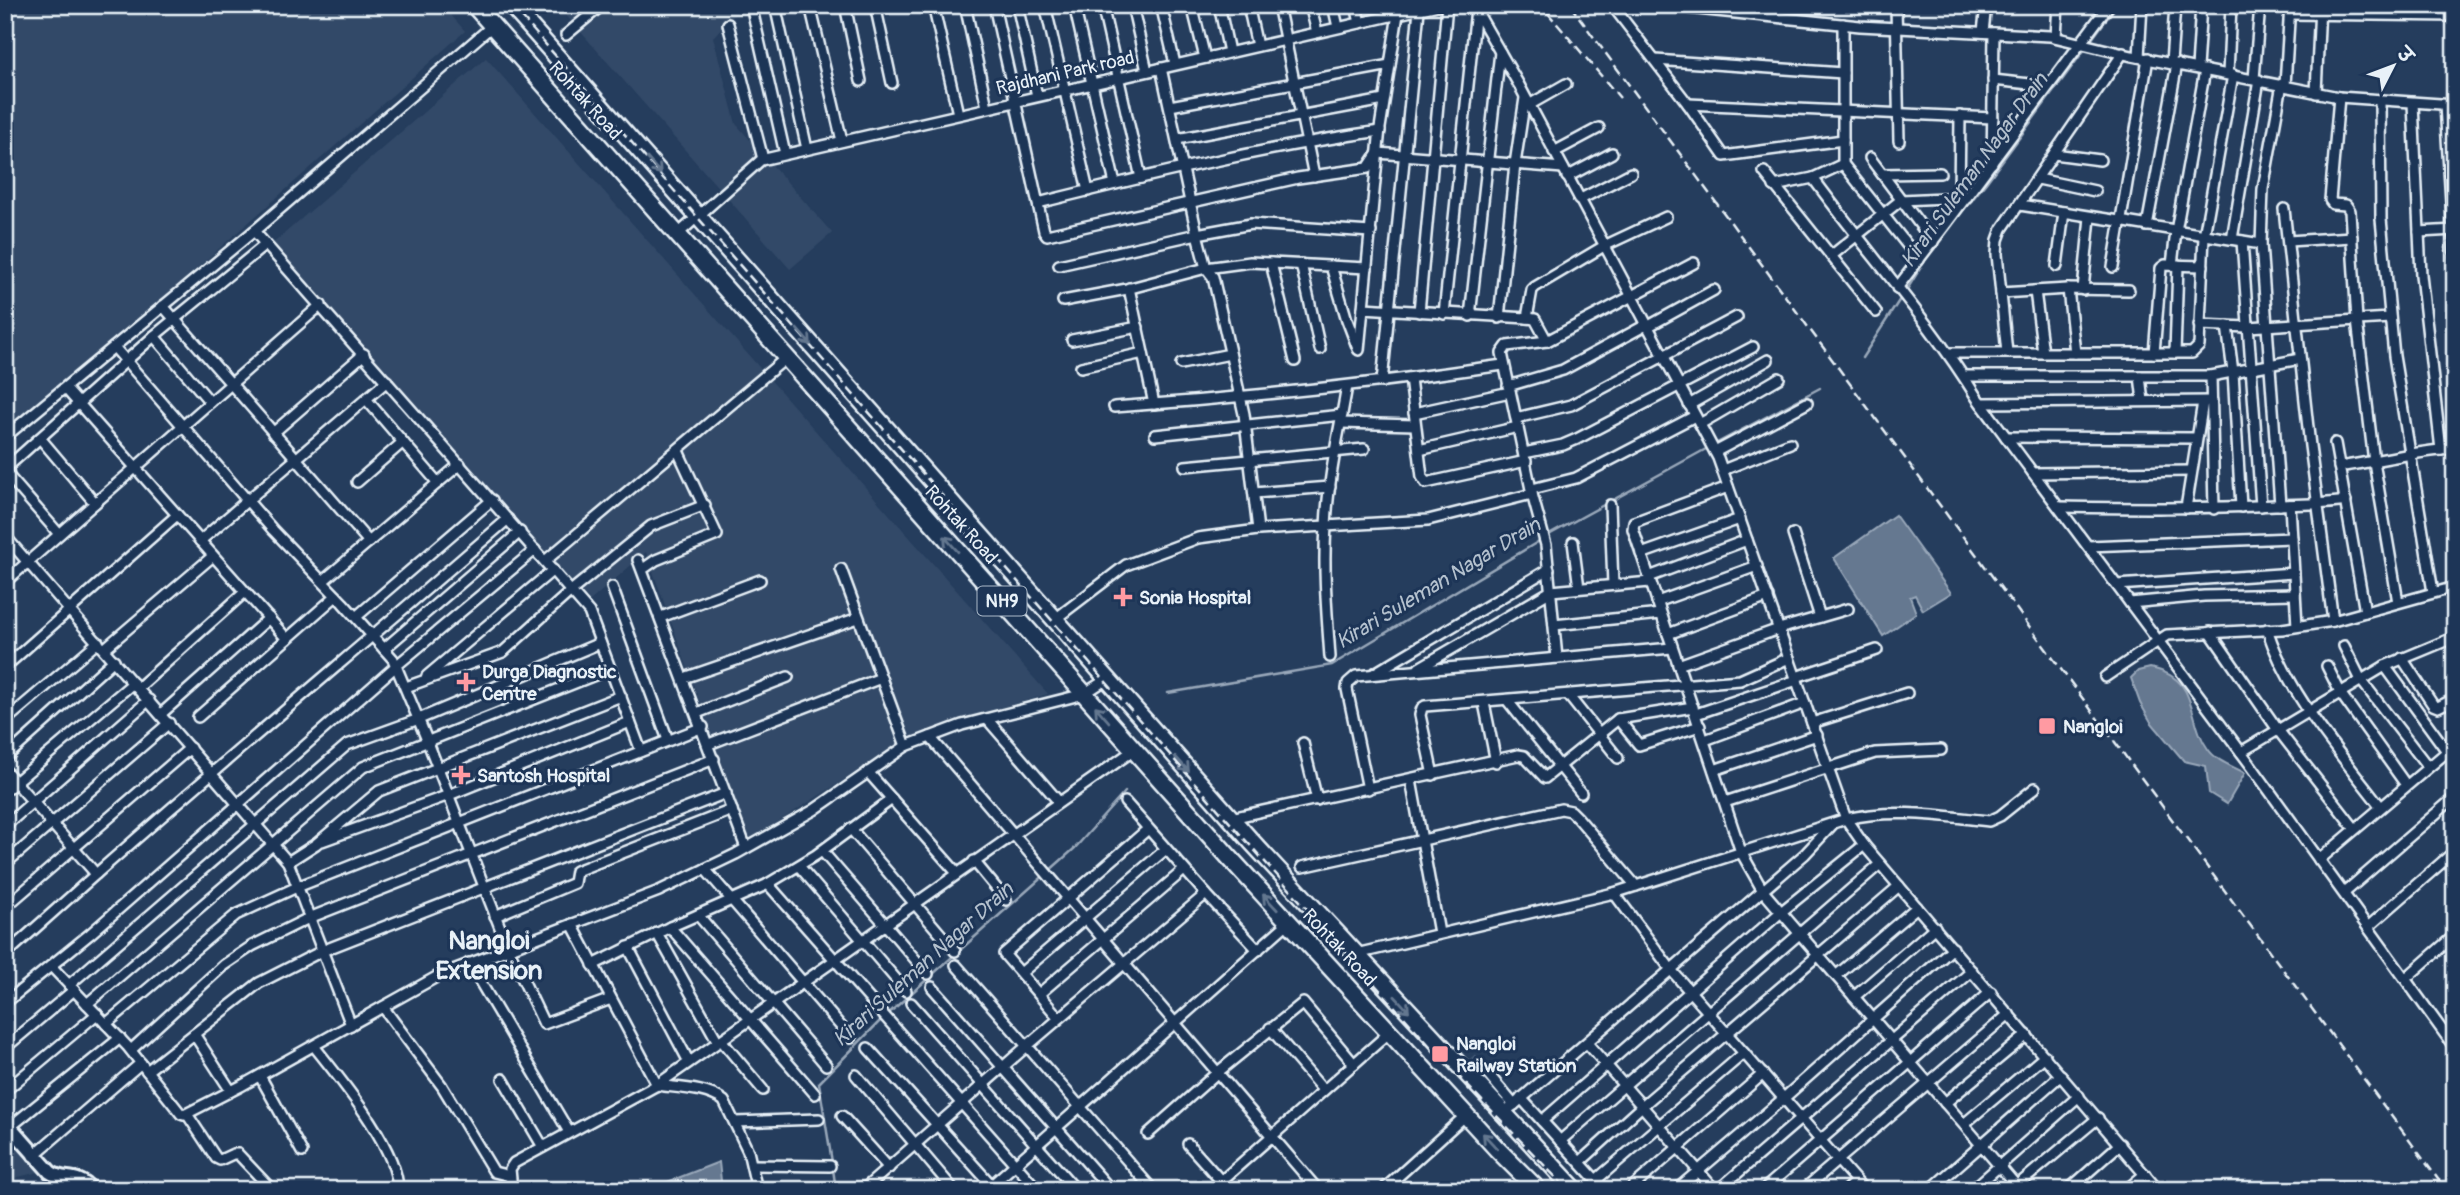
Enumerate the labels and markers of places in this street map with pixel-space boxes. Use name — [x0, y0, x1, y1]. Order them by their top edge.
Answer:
place label: Sonia Hospital — [1139, 586, 1251, 610]
marker: Sonia Hospital — [1113, 587, 1133, 607]
place label: Durga Diagnostic Centre — [482, 660, 617, 706]
marker: Durga Diagnostic Centre — [456, 672, 476, 692]
place label: Nangloi — [2063, 715, 2123, 739]
marker: Nangloi — [2037, 716, 2057, 736]
place label: Santosh Hospital — [477, 764, 610, 788]
marker: Santosh Hospital — [451, 765, 471, 785]
place label: Nangloi Railway Station — [1456, 1032, 1577, 1078]
marker: Nangloi Railway Station — [1430, 1044, 1450, 1064]

